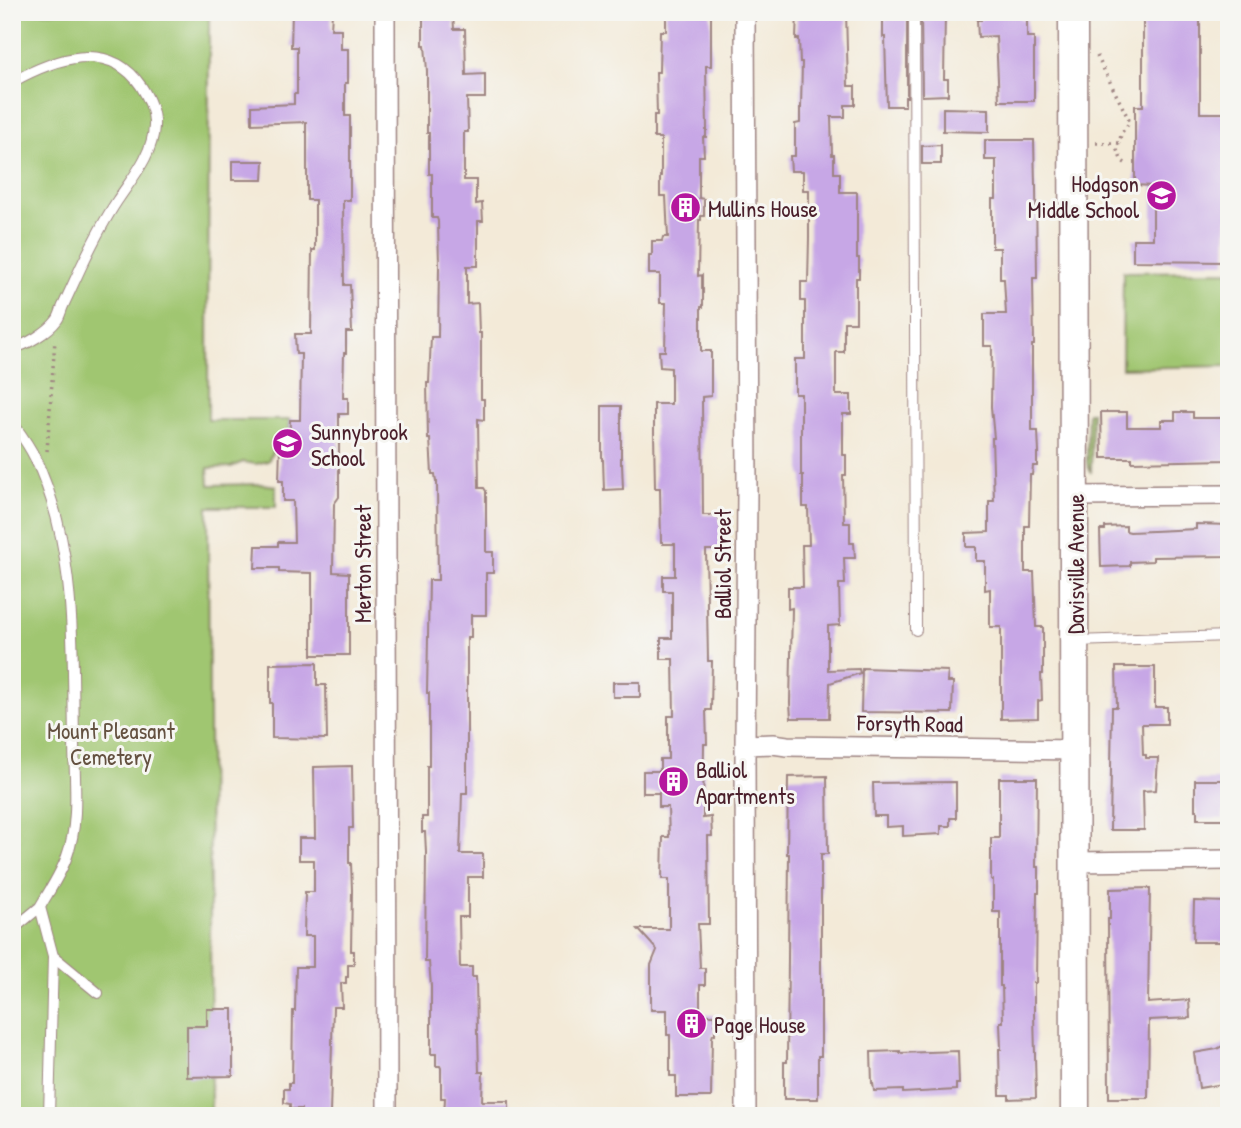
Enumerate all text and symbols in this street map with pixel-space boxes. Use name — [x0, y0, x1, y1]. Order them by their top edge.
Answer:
place label: Hodgson Middle School — [1028, 168, 1140, 225]
school or university icon: Hodgson Middle School — [1145, 179, 1179, 213]
building icon: Mullins House — [668, 191, 702, 225]
place label: Mullins House — [708, 193, 818, 224]
place label: Sunnybrook School — [311, 416, 408, 473]
school or university icon: Sunnybrook School — [271, 427, 305, 461]
street label: Davisville Avenue — [1060, 494, 1091, 634]
street label: Merton Street — [347, 504, 378, 623]
street label: Balliol Street — [707, 508, 738, 619]
street label: Forsyth Road — [856, 707, 963, 739]
park label: Mount Pleasant Cemetery — [47, 715, 176, 772]
place label: Balliol Apartments — [696, 754, 795, 811]
building icon: Balliol Apartments — [656, 765, 690, 799]
building icon: Page House — [674, 1007, 708, 1041]
place label: Page House — [714, 1009, 806, 1040]

